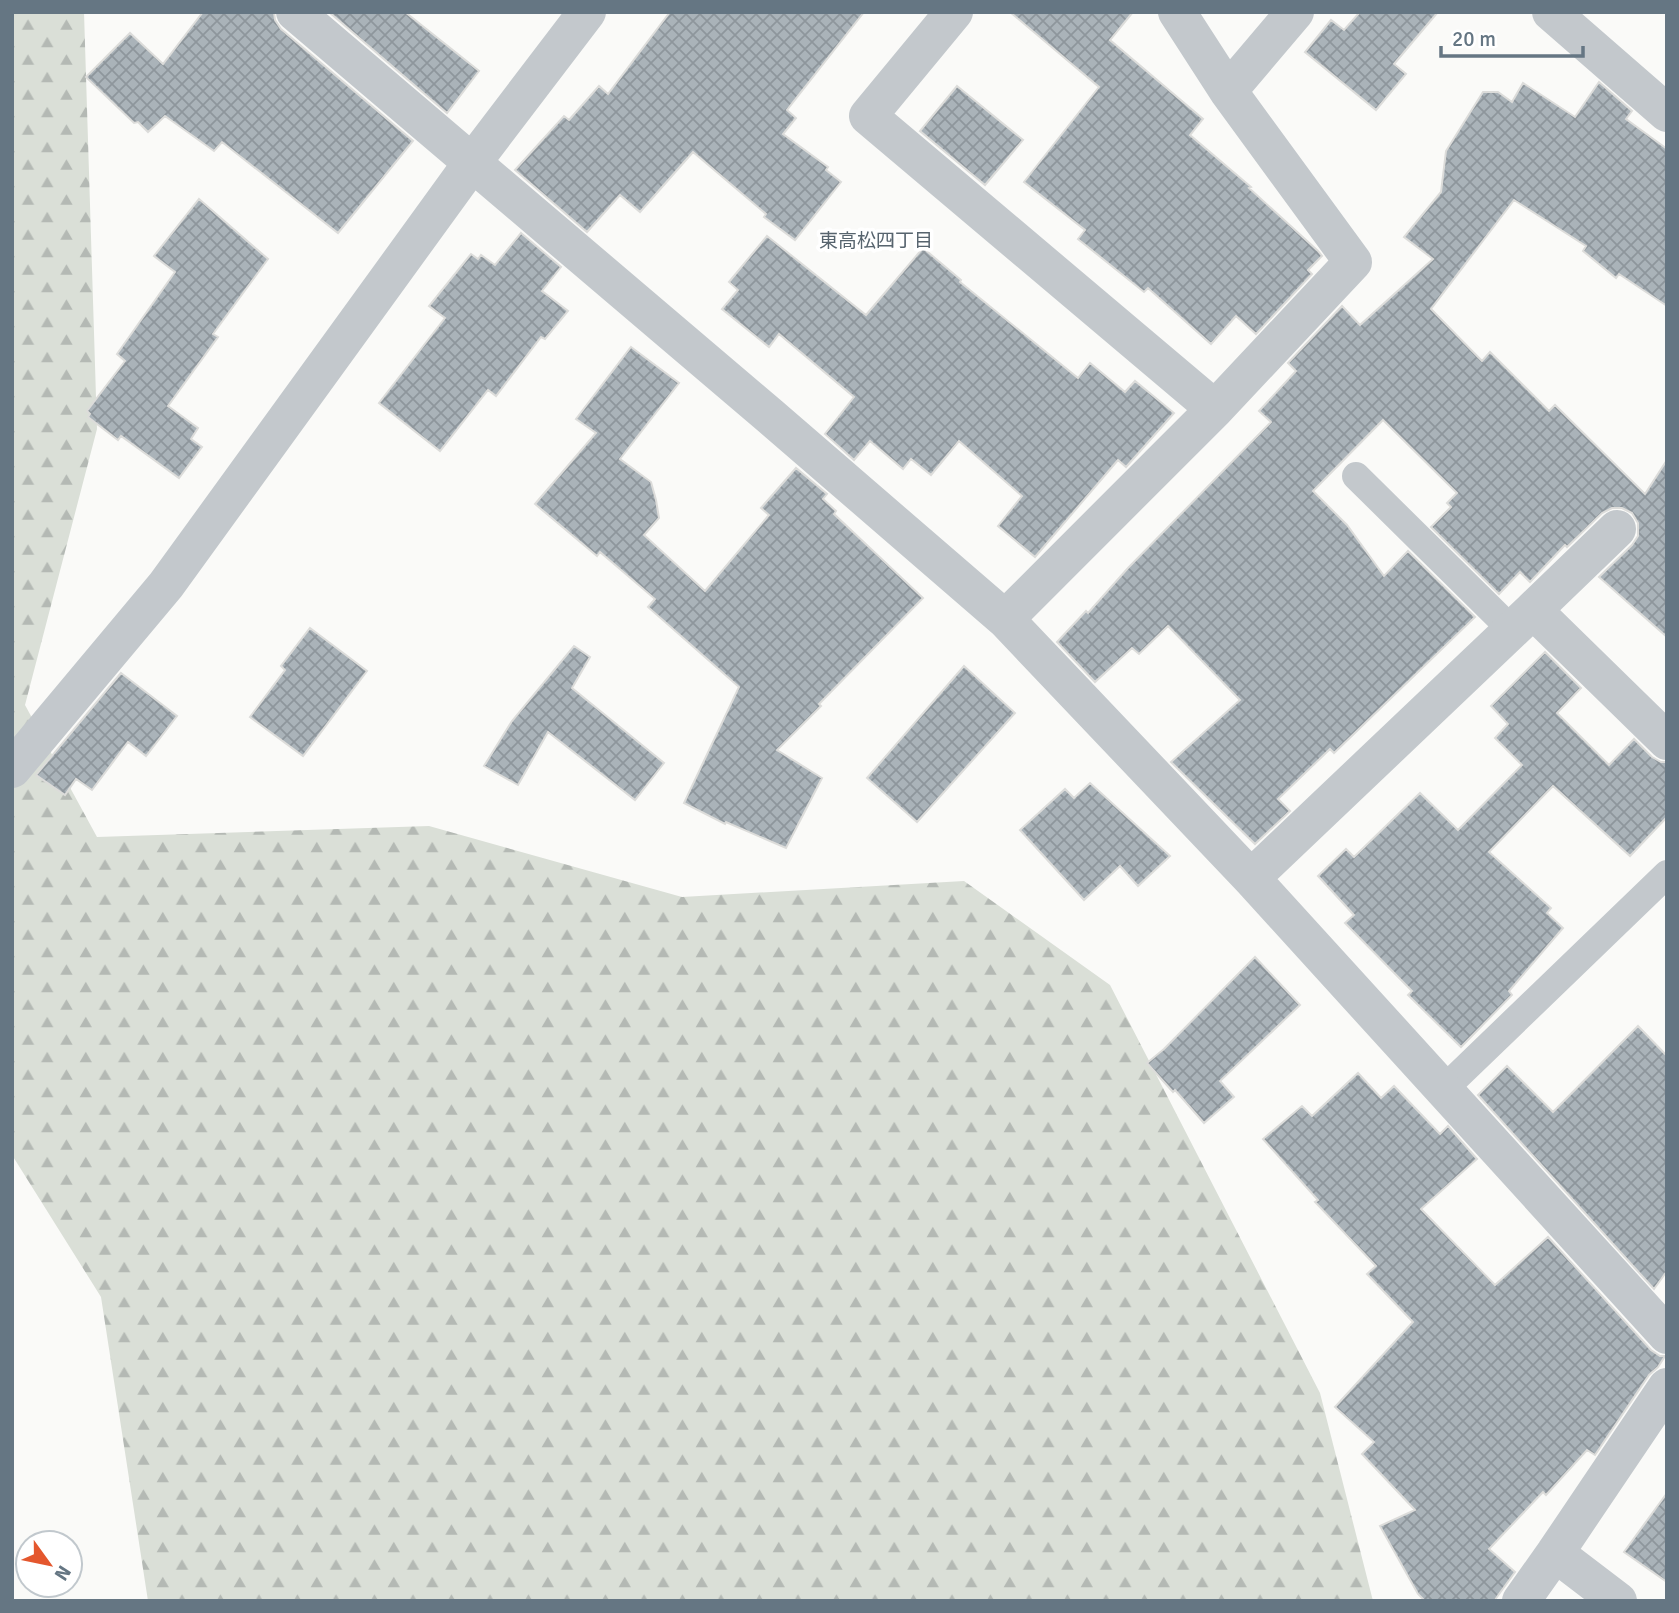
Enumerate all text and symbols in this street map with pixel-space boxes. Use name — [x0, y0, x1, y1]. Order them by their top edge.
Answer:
scale bar — [1441, 14, 1583, 58]
text: 20 m — [1452, 26, 1496, 52]
district label: 東高松四丁目 — [819, 229, 933, 253]
north arrow — [14, 1529, 84, 1599]
text: N — [49, 1561, 76, 1585]

